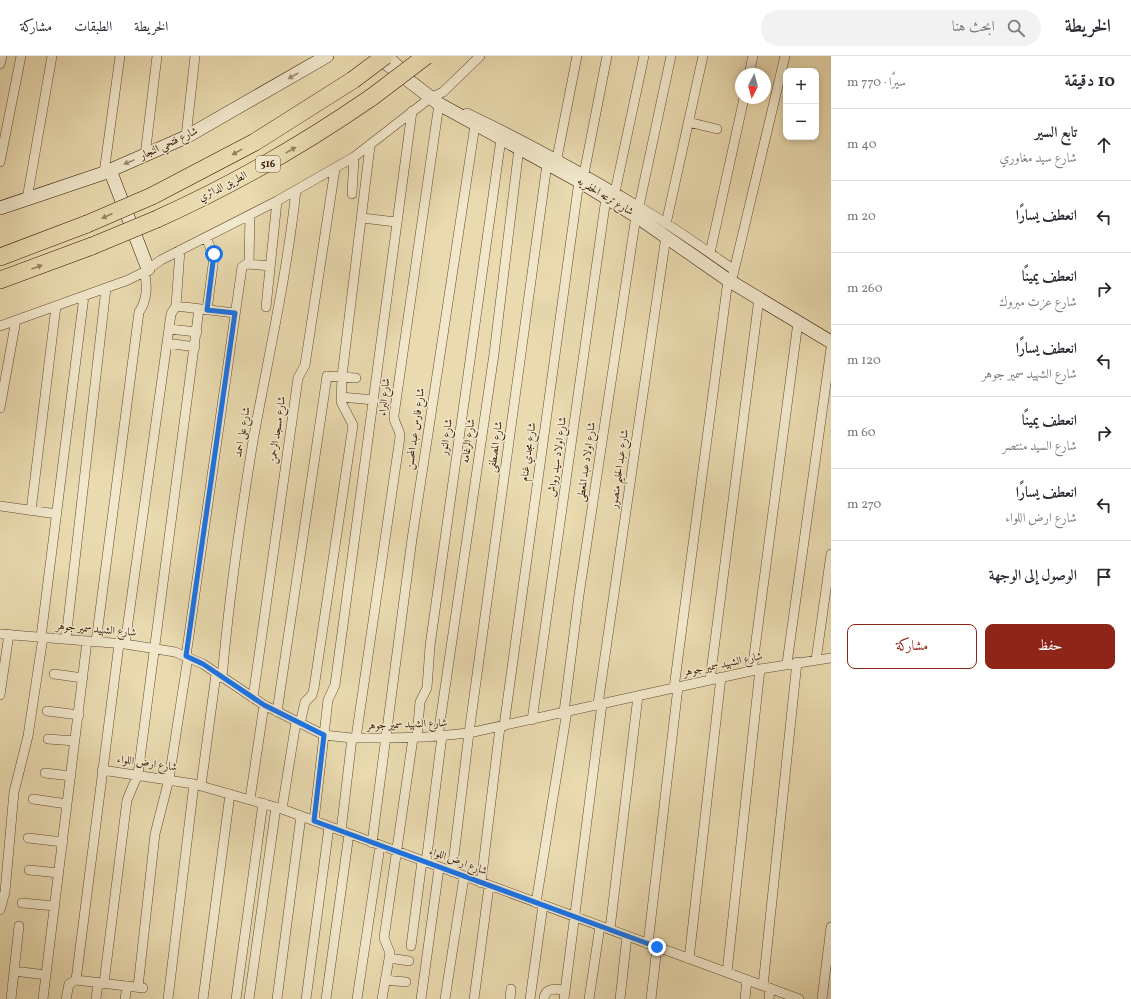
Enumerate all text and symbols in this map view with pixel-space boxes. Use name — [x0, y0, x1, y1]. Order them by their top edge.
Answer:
search box — [761, 10, 1041, 46]
text: الخريطة — [1065, 14, 1111, 40]
text: ابحث هنا — [952, 17, 995, 38]
icon: search — [1005, 17, 1027, 39]
text: مشاركة — [20, 18, 52, 37]
text: الطبقات — [74, 18, 112, 37]
text: الخريطة — [134, 18, 168, 37]
north arrow — [735, 68, 771, 104]
map controls — [783, 68, 819, 140]
button: + — [783, 68, 819, 104]
text: 10 دقيقة — [1065, 70, 1115, 93]
one-way arrow — [287, 73, 299, 80]
text: سيرًا · 770 m — [847, 74, 906, 92]
button: − — [783, 104, 819, 140]
text: تابع السير — [1035, 123, 1077, 144]
street label: شارع فتحي النجار — [137, 124, 201, 166]
icon: ahead — [1093, 134, 1115, 156]
text: 40 m — [847, 136, 876, 154]
one-way arrow — [285, 147, 297, 154]
one-way arrow — [231, 148, 243, 155]
text: شارع سيد مغاوري — [999, 150, 1077, 168]
road number: 516 — [256, 156, 280, 172]
one-way arrow — [122, 160, 134, 166]
street label: الطريق الدائري — [196, 168, 250, 206]
street label: شارع ترعه الحفريه — [573, 174, 636, 221]
text: انعطف يسارًا — [1016, 206, 1077, 227]
icon: left — [1093, 206, 1115, 228]
text: 20 m — [847, 208, 876, 226]
one-way arrow — [100, 213, 112, 219]
route start — [205, 245, 223, 263]
one-way arrow — [31, 263, 43, 269]
text: انعطف يمينًا — [1022, 267, 1077, 288]
icon: right — [1093, 278, 1115, 300]
text: 260 m — [847, 280, 883, 298]
text: شارع عزت مبروك — [999, 294, 1077, 312]
text: انعطف يسارًا — [1016, 339, 1077, 360]
icon: left — [1093, 350, 1115, 372]
text: 120 m — [847, 352, 881, 370]
text: شارع الشهيد سمير جوهر — [982, 366, 1077, 384]
street label: شارع البراء — [376, 377, 395, 417]
street label: شارع فارس عبد المحسن — [403, 387, 430, 471]
street label: شارع مسجد الرحمن — [266, 395, 291, 465]
street label: شارع على احمد — [231, 406, 256, 458]
text: انعطف يمينًا — [1022, 411, 1077, 432]
street label: شارع اولاد سيد رواش — [545, 416, 572, 498]
street label: شارع النور — [437, 418, 458, 457]
street label: شارع الرغامه — [458, 418, 481, 464]
street label: شارع المصطفى — [485, 420, 508, 474]
street label: شارع اولاد عبد المعطى — [574, 421, 601, 503]
street label: شارع مجدي غنام — [517, 422, 542, 482]
icon: right — [1093, 422, 1115, 444]
text: 60 m — [847, 424, 876, 442]
street label: شارع عبد الحليم منصور — [607, 429, 635, 511]
text: شارع السيد منتصر — [1002, 438, 1077, 456]
text: انعطف يسارًا — [1016, 483, 1077, 504]
icon: left — [1093, 494, 1115, 516]
text: 270 m — [847, 496, 881, 514]
text: شارع ارض اللواء — [1005, 510, 1077, 528]
text: الوصول إلى الوجهة — [989, 566, 1077, 587]
icon: arrive — [1093, 566, 1115, 588]
street label: شارع الشهيد سمير جوهر — [54, 619, 137, 642]
button: مشاركة — [847, 624, 977, 669]
button: حفظ — [985, 624, 1115, 669]
street label: شارع الشهيد سمير جوهر — [681, 649, 764, 682]
street label: شارع الشهيد سمير جوهر — [365, 716, 448, 735]
street label: شارع ارض اللواء — [116, 752, 178, 777]
street label: شارع ارض اللواء — [427, 845, 489, 880]
route end — [648, 938, 666, 956]

